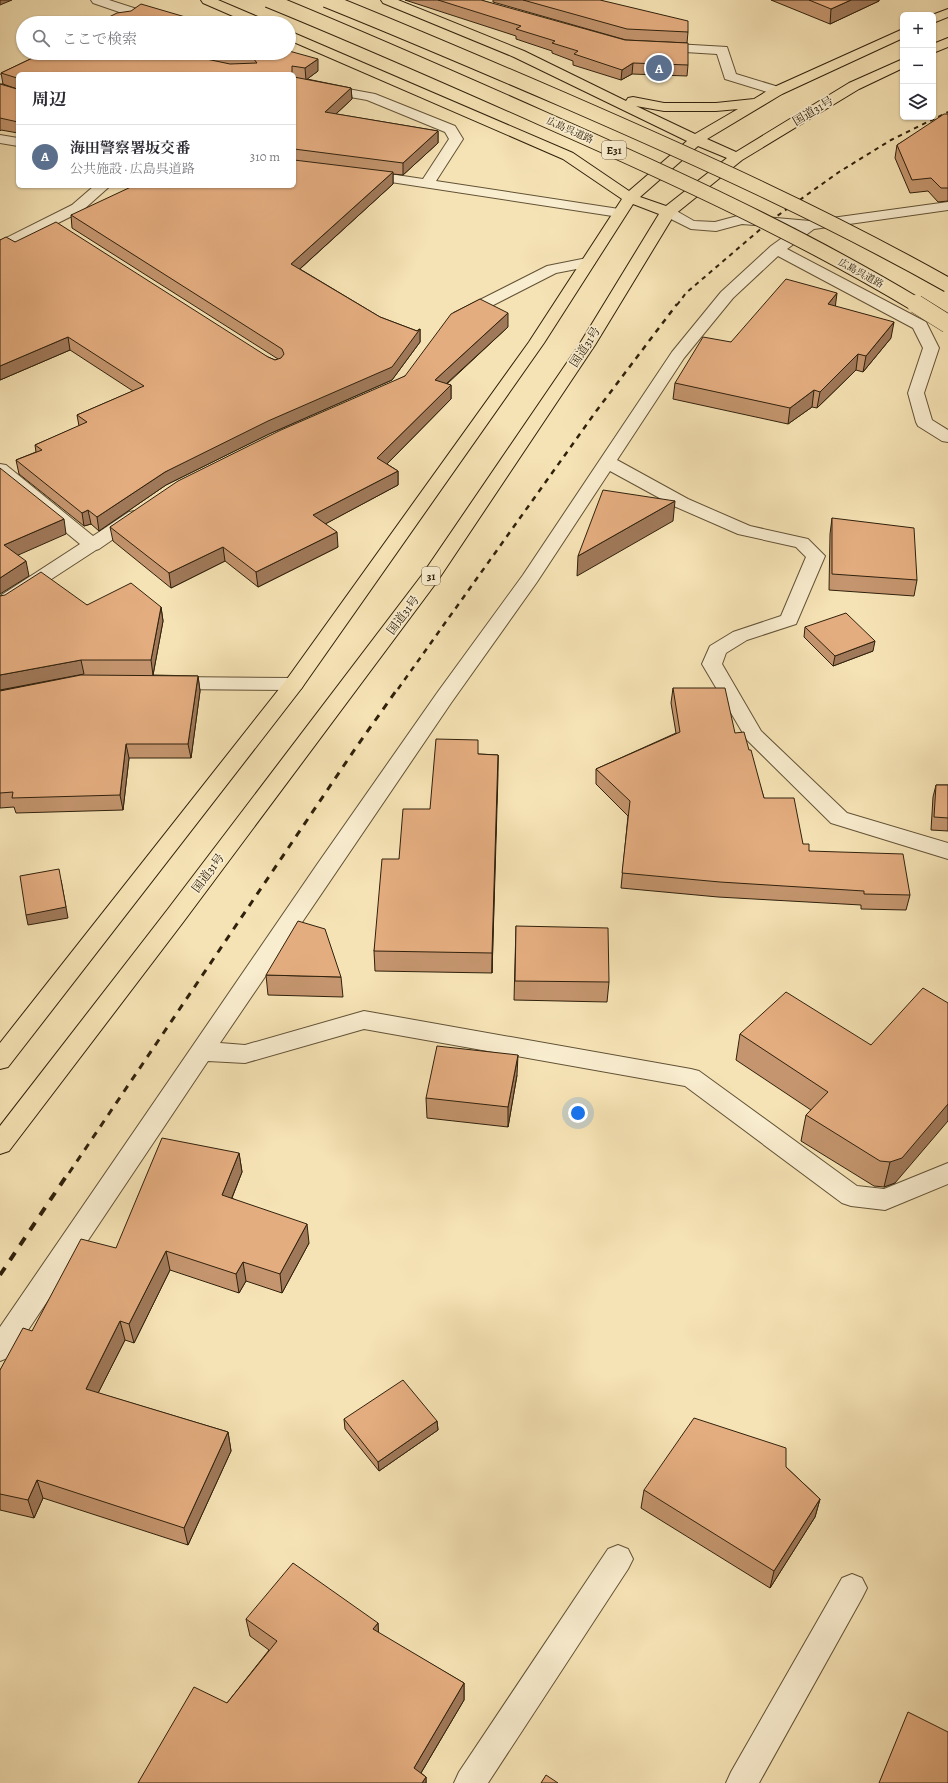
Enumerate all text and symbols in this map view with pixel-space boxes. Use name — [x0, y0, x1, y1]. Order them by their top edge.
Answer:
map controls — [900, 12, 936, 120]
button: + — [900, 12, 936, 48]
search box — [16, 16, 296, 60]
icon: search — [30, 27, 52, 49]
text: ここで検索 — [62, 29, 137, 49]
button: − — [900, 48, 936, 84]
pin: A — [646, 53, 672, 83]
button: layers — [900, 84, 936, 120]
text: 周辺 — [32, 88, 66, 111]
street label: 国道31号 — [790, 93, 836, 129]
street label: 広島呉道路 — [545, 114, 595, 146]
text: 海田警察署坂交番 — [70, 138, 190, 158]
road number: E31 — [602, 141, 626, 159]
text: A — [41, 148, 49, 165]
text: 310 m — [250, 148, 280, 165]
text: 公共施設 · 広島呉道路 — [70, 160, 195, 177]
street label: 広島呉道路 — [836, 255, 886, 291]
street label: 国道31号 — [566, 324, 604, 370]
road number: 31 — [422, 567, 440, 585]
street label: 国道31号 — [383, 592, 423, 638]
street label: 国道31号 — [188, 850, 228, 896]
your location — [568, 1103, 588, 1123]

